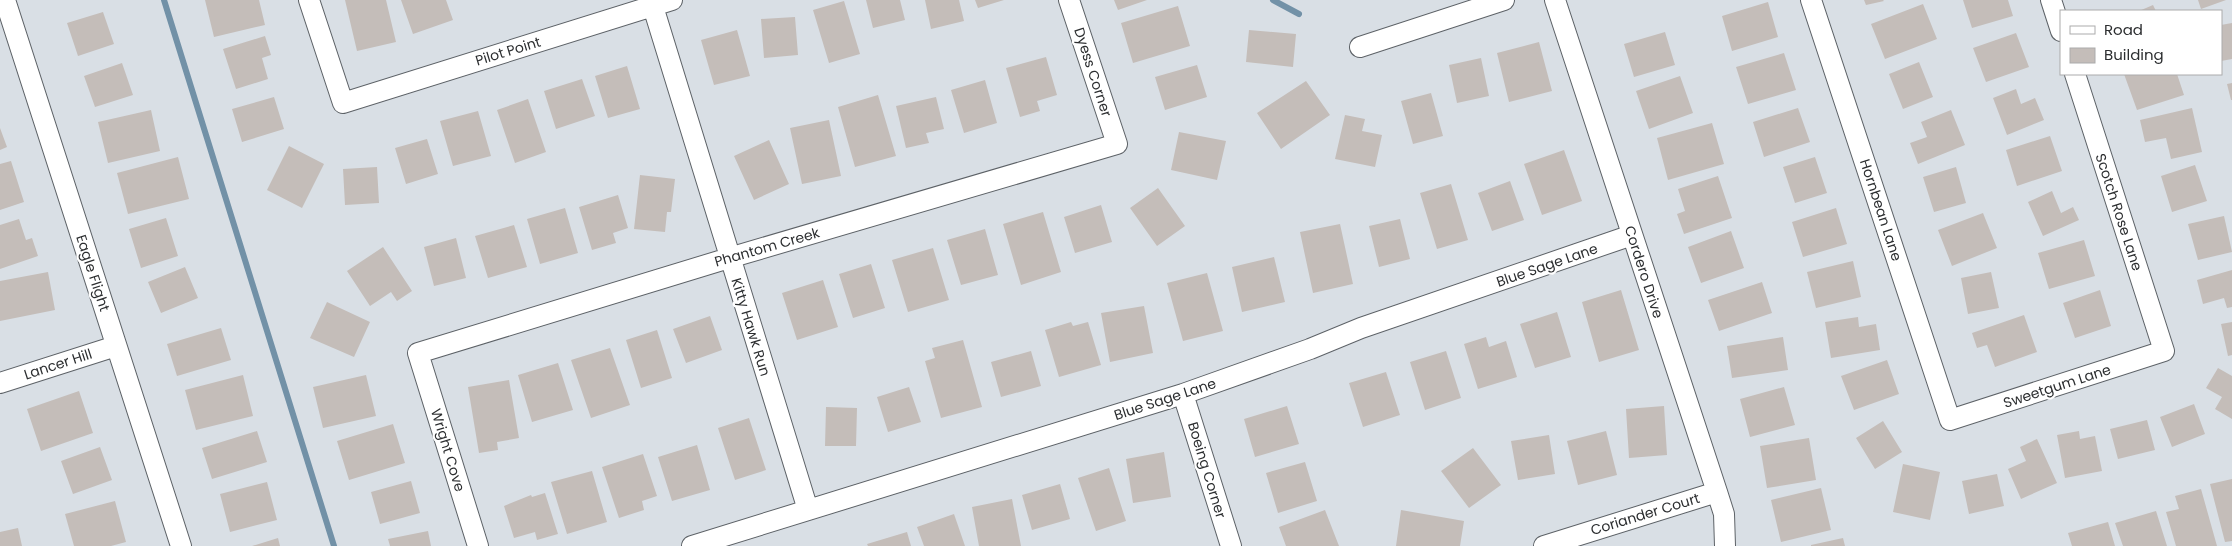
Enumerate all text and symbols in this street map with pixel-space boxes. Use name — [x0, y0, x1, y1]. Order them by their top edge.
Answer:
legend — [2060, 10, 2222, 75]
text: Road — [2104, 19, 2143, 40]
street label: Dyess Corner — [1069, 25, 1117, 119]
street label: Pilot Point — [473, 32, 543, 70]
text: Building — [2104, 44, 2164, 65]
street label: Scotch Rose Lane — [2091, 151, 2148, 274]
street label: Hornbean Lane — [1855, 156, 1907, 264]
street label: Phantom Creek — [712, 222, 823, 272]
street label: Cordero Drive — [1620, 223, 1668, 321]
street label: Eagle Flight — [71, 232, 115, 314]
street label: Blue Sage Lane — [1494, 238, 1601, 292]
street label: Kitty Hawk Run — [727, 275, 775, 379]
street label: Lancer Hill — [21, 344, 95, 384]
street label: Sweetgum Lane — [2001, 359, 2114, 413]
street label: Blue Sage Lane — [1111, 373, 1219, 425]
street label: Wright Cove — [426, 406, 470, 494]
street label: Boeing Corner — [1183, 419, 1231, 521]
street label: Coriander Court — [1588, 488, 1702, 540]

